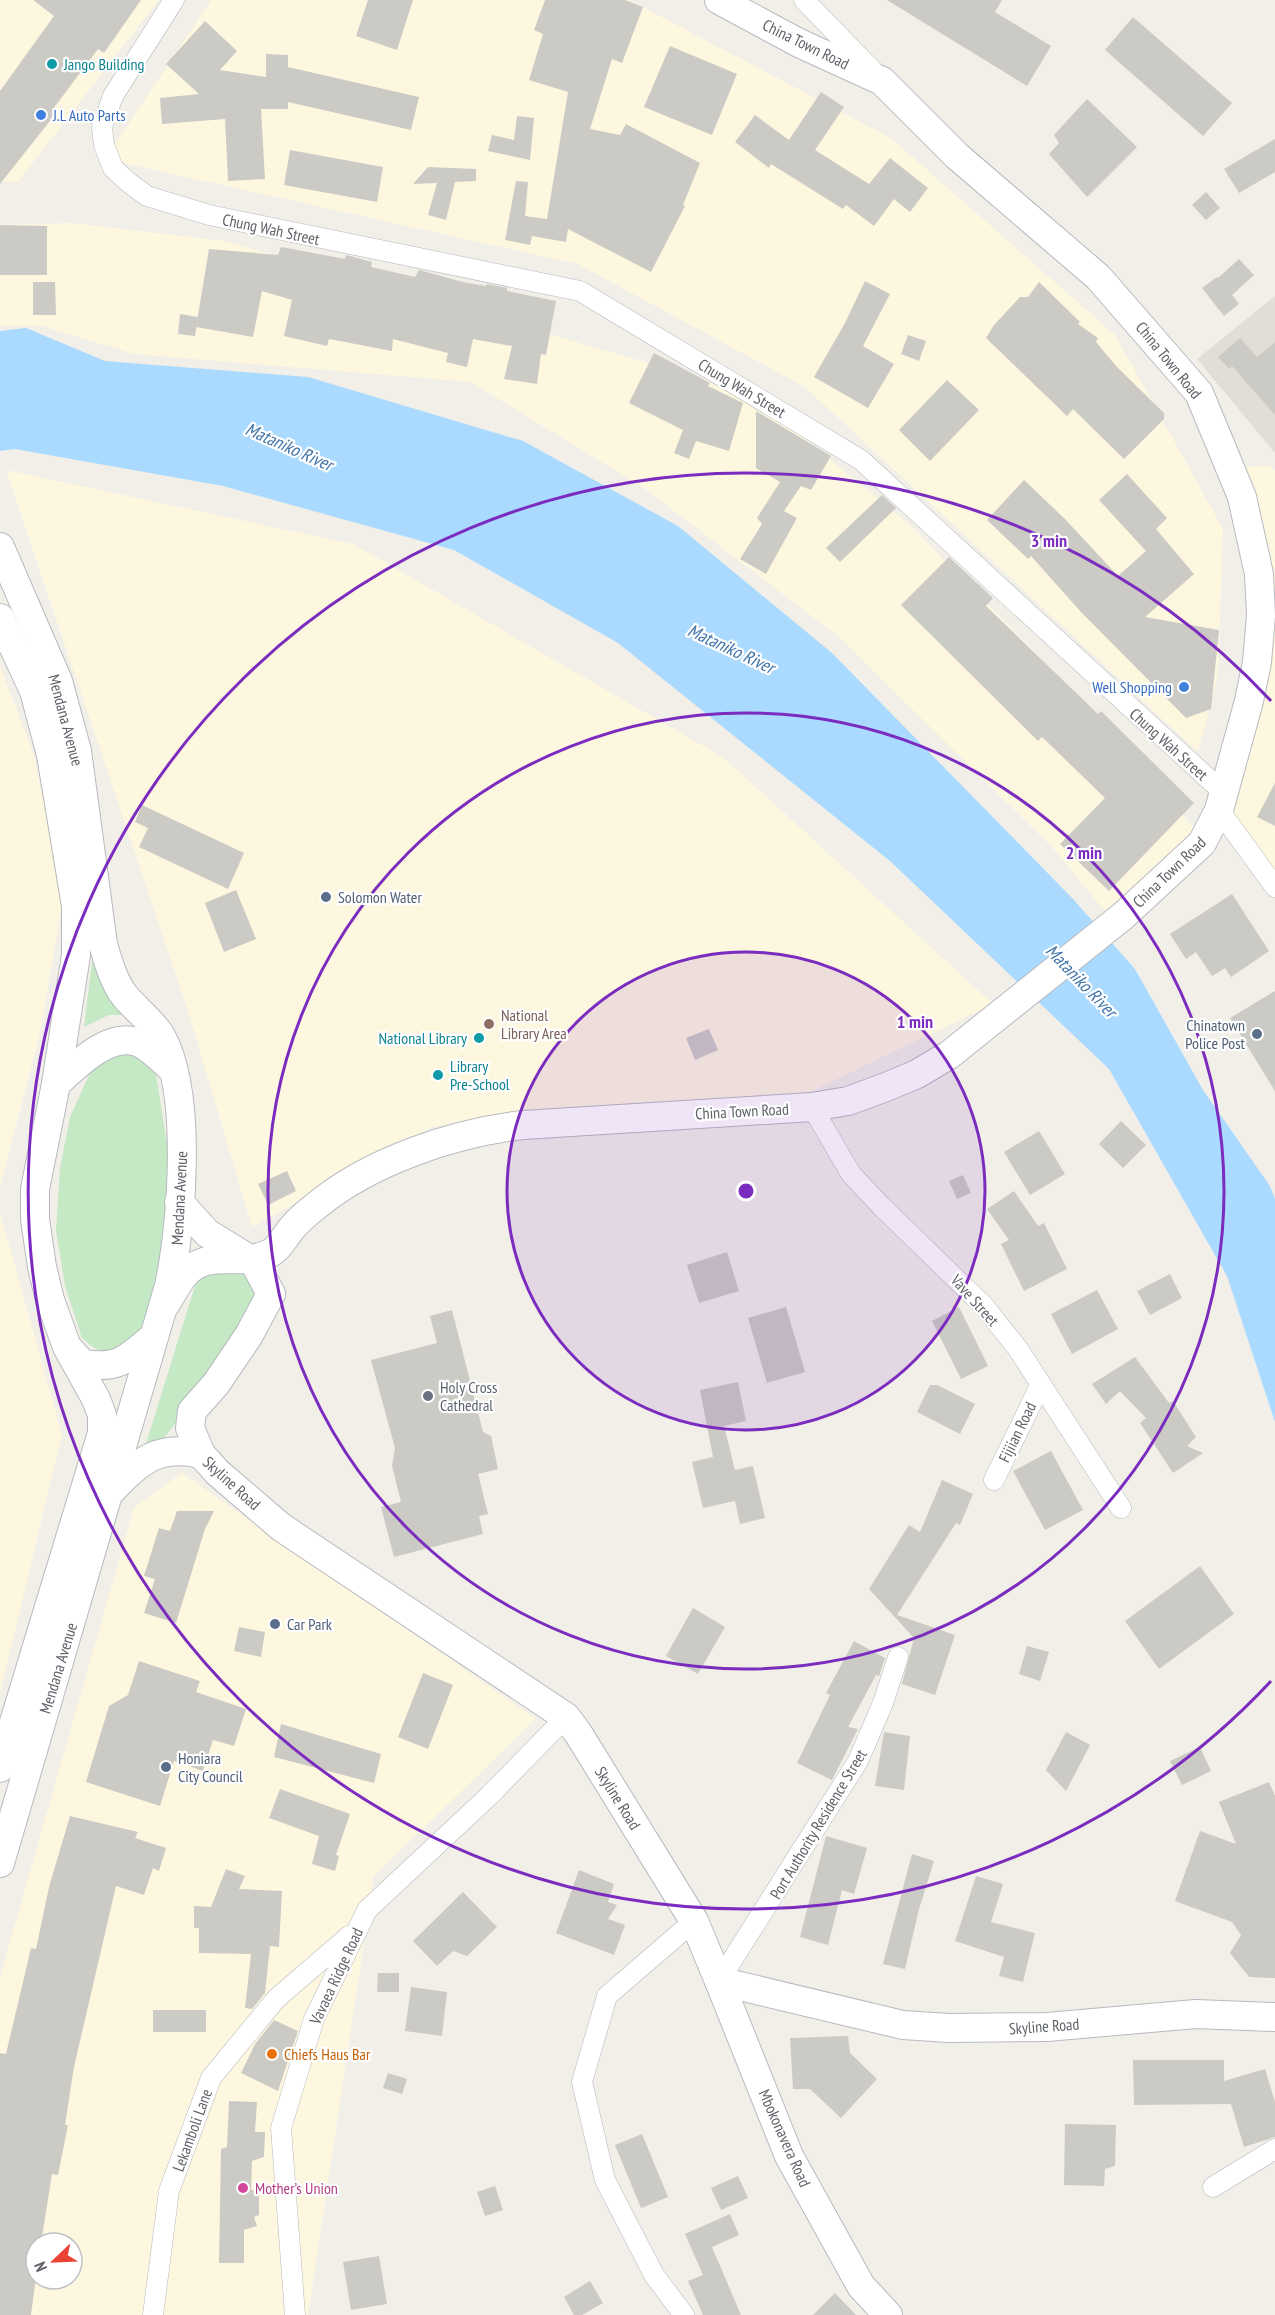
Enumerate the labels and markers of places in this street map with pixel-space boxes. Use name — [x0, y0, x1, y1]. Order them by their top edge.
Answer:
place label: Jango Building — [63, 54, 145, 74]
marker: Jango Building — [45, 57, 59, 71]
place label: J.L Auto Parts — [52, 105, 126, 125]
marker: J.L Auto Parts — [34, 108, 48, 122]
place label: Well Shopping — [1092, 677, 1172, 697]
marker: Well Shopping — [1177, 680, 1191, 694]
place label: Solomon Water — [338, 887, 422, 907]
marker: Solomon Water — [319, 890, 333, 904]
place label: National Library Area — [501, 1005, 567, 1043]
place label: Chinatown Police Post — [1185, 1015, 1246, 1053]
marker: National Library Area — [482, 1017, 496, 1031]
marker: Chinatown Police Post — [1250, 1027, 1264, 1041]
place label: National Library — [378, 1028, 467, 1048]
marker: National Library — [472, 1031, 486, 1045]
place label: Library Pre-School — [450, 1056, 510, 1094]
marker: Library Pre-School — [431, 1068, 445, 1082]
centre of rings — [736, 1181, 756, 1201]
place label: Holy Cross Cathedral — [440, 1377, 497, 1415]
marker: Holy Cross Cathedral — [421, 1389, 435, 1403]
place label: Car Park — [287, 1614, 333, 1634]
marker: Car Park — [268, 1617, 282, 1631]
place label: Honiara City Council — [178, 1748, 243, 1786]
marker: Honiara City Council — [159, 1760, 173, 1774]
place label: Chiefs Haus Bar — [284, 2044, 371, 2064]
marker: Chiefs Haus Bar — [265, 2047, 279, 2061]
place label: Mother’s Union — [255, 2178, 338, 2198]
marker: Mother’s Union — [236, 2181, 250, 2195]

